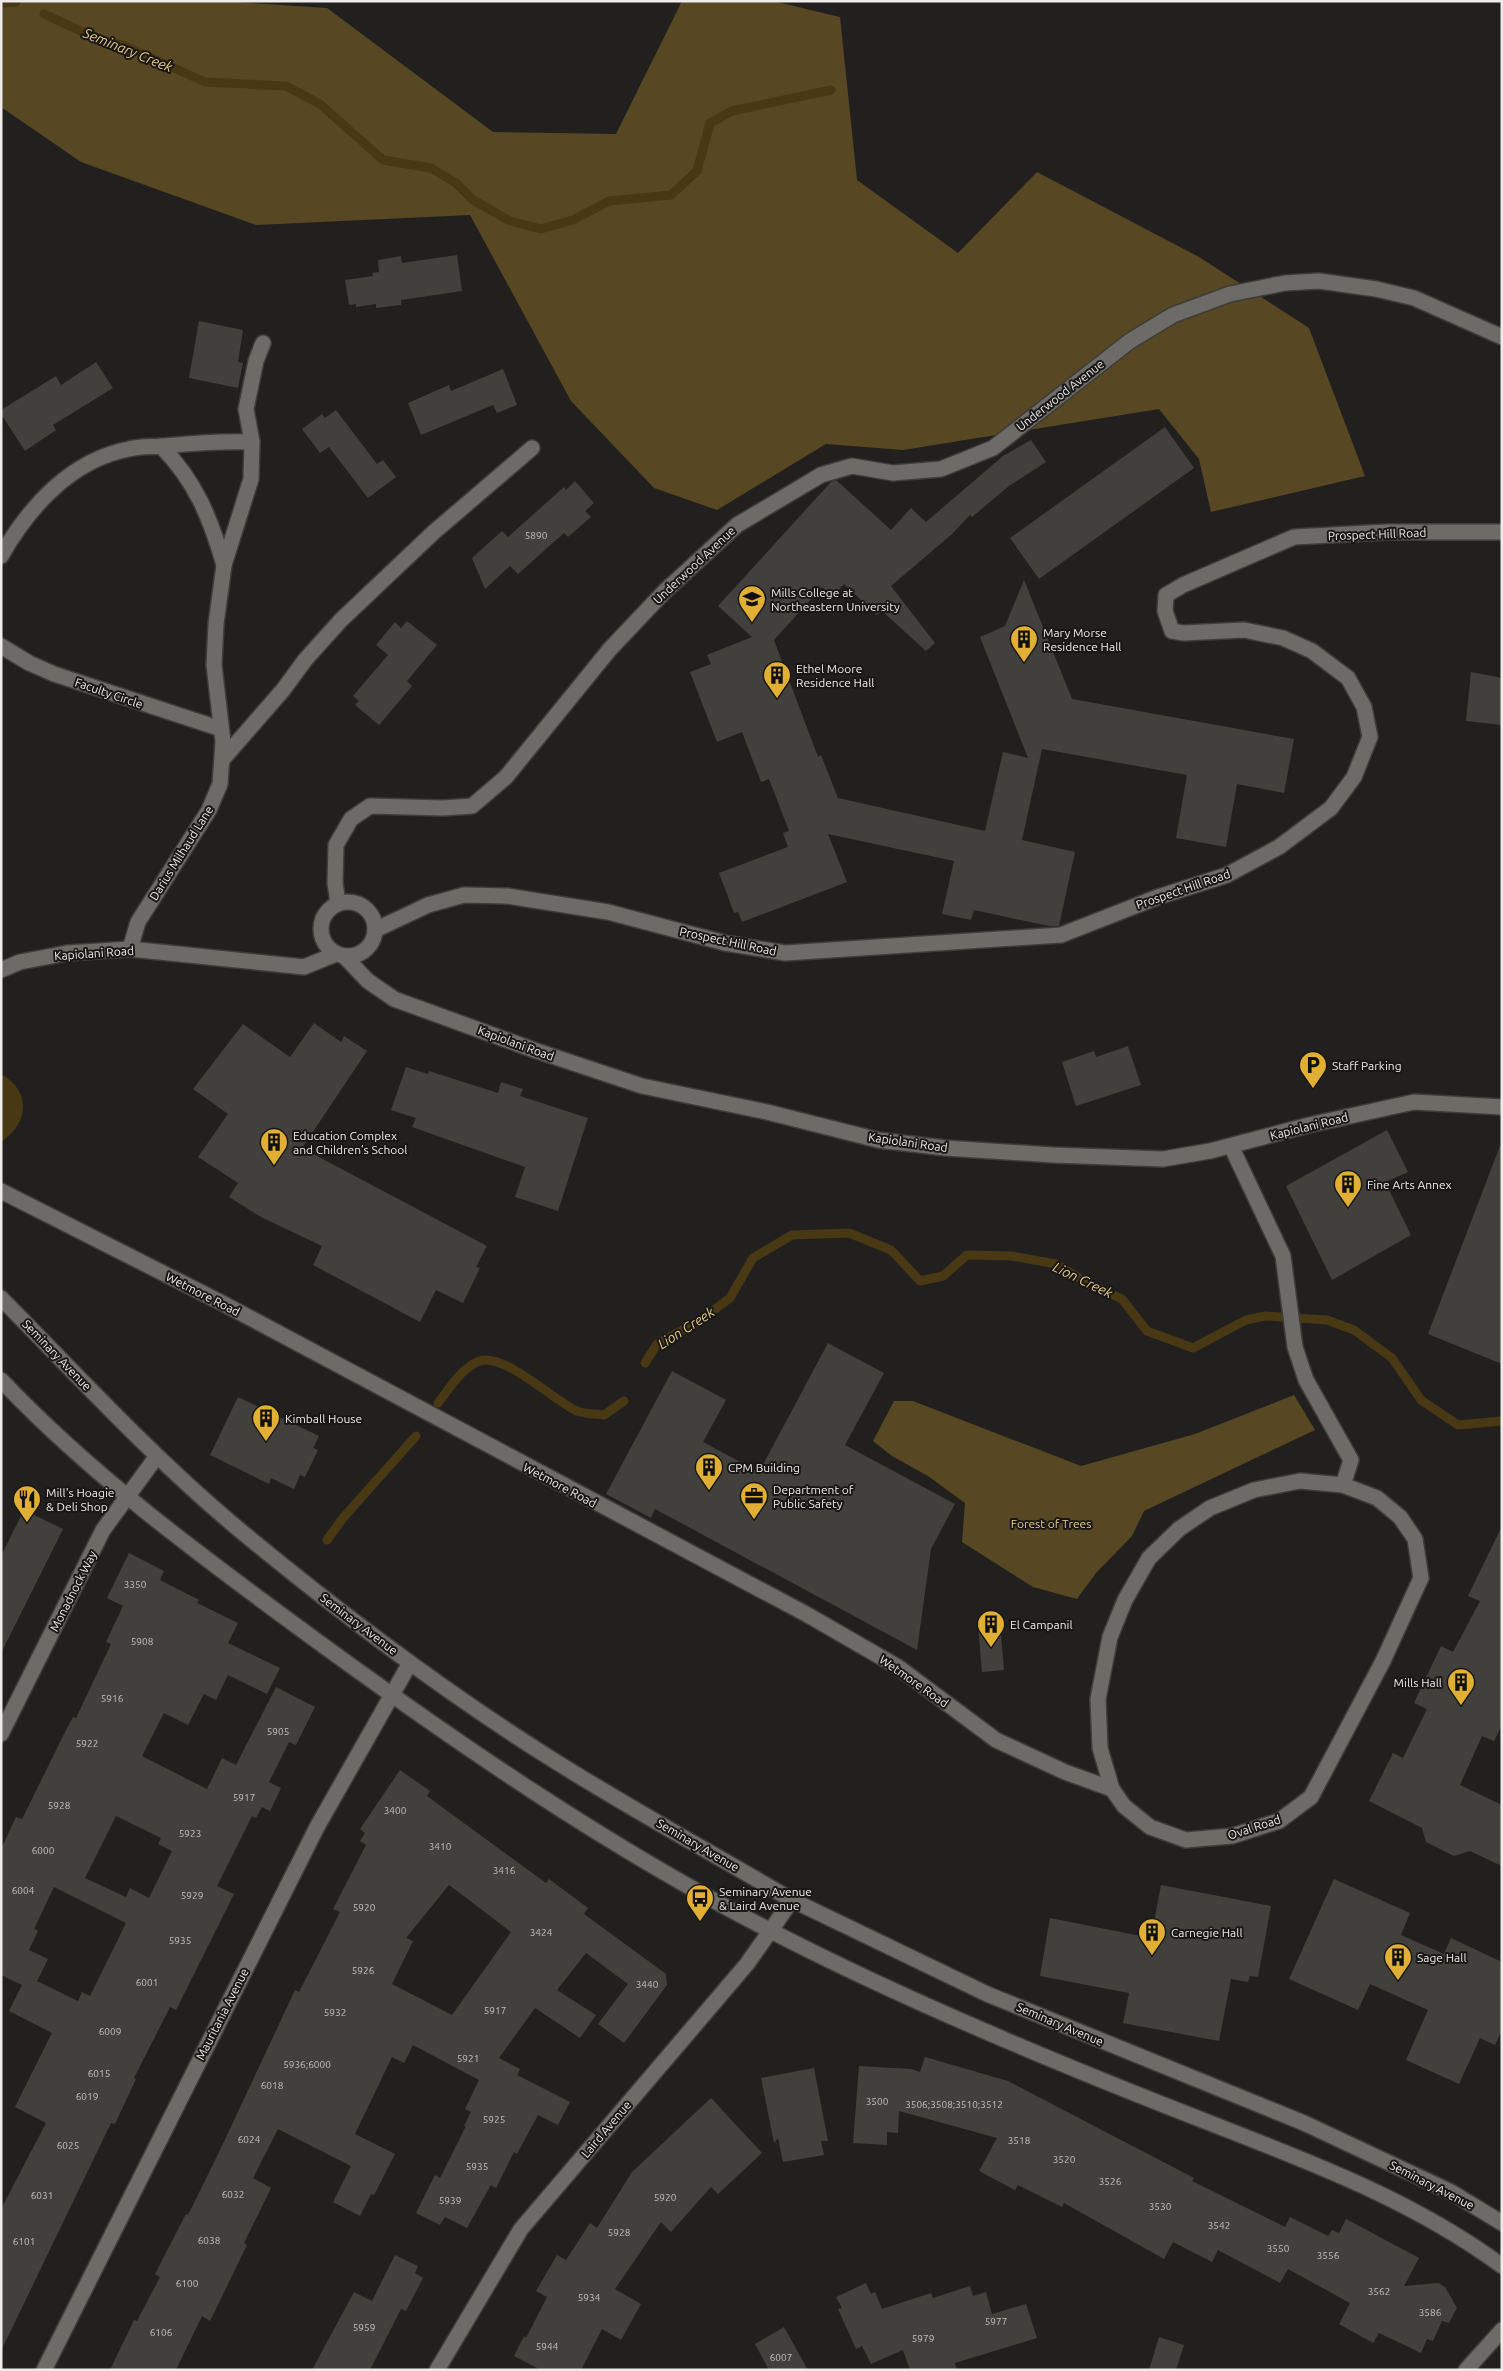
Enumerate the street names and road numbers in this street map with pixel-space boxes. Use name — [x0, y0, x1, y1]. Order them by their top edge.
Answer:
street label: Underwood Avenue — [1014, 357, 1106, 433]
street label: Underwood Avenue — [650, 524, 738, 606]
street label: Prospect Hill Road — [1327, 526, 1427, 542]
street label: Faculty Circle — [73, 675, 145, 711]
street label: Darius Milhaud Lane — [147, 803, 215, 903]
street label: Prospect Hill Road — [1134, 867, 1232, 911]
street label: Prospect Hill Road — [678, 924, 778, 958]
street label: Kapiolani Road — [54, 944, 134, 962]
street label: Kapiolani Road — [476, 1023, 556, 1063]
street label: Kapiolani Road — [1269, 1110, 1349, 1142]
street label: Kapiolani Road — [868, 1130, 948, 1154]
street label: Wetmore Road — [164, 1270, 242, 1318]
street label: Seminary Avenue — [20, 1317, 94, 1393]
street label: Wetmore Road — [521, 1460, 599, 1510]
street label: Monadnock Way — [47, 1548, 99, 1633]
street label: Seminary Avenue — [318, 1591, 400, 1657]
street label: Wetmore Road — [877, 1652, 951, 1710]
street label: Oval Road — [1226, 1812, 1282, 1842]
street label: Seminary Avenue — [654, 1816, 742, 1874]
street label: Mauritania Avenue — [193, 1966, 251, 2062]
street label: Seminary Avenue — [1015, 2000, 1105, 2048]
street label: Laird Avenue — [579, 2098, 633, 2160]
street label: Seminary Avenue — [1388, 2158, 1476, 2212]

